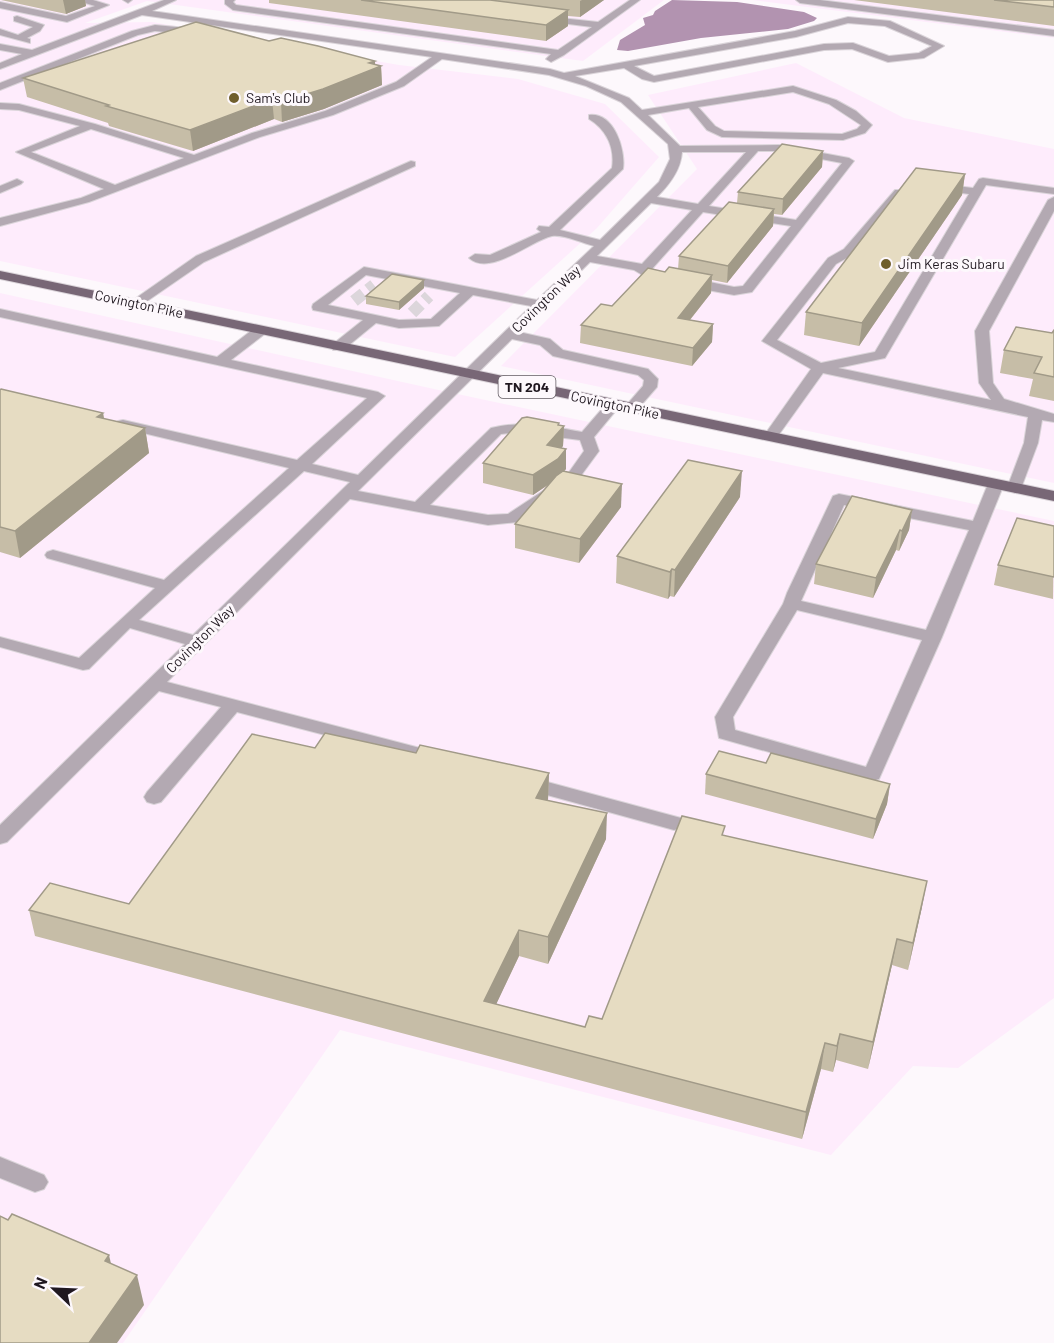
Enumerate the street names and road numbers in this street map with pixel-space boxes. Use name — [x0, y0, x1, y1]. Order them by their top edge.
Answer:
street label: Covington Way — [508, 261, 584, 336]
street label: Covington Pike — [93, 286, 185, 321]
road number: TN 204 — [498, 376, 556, 398]
street label: Covington Pike — [569, 387, 661, 422]
street label: Covington Way — [162, 601, 238, 676]

